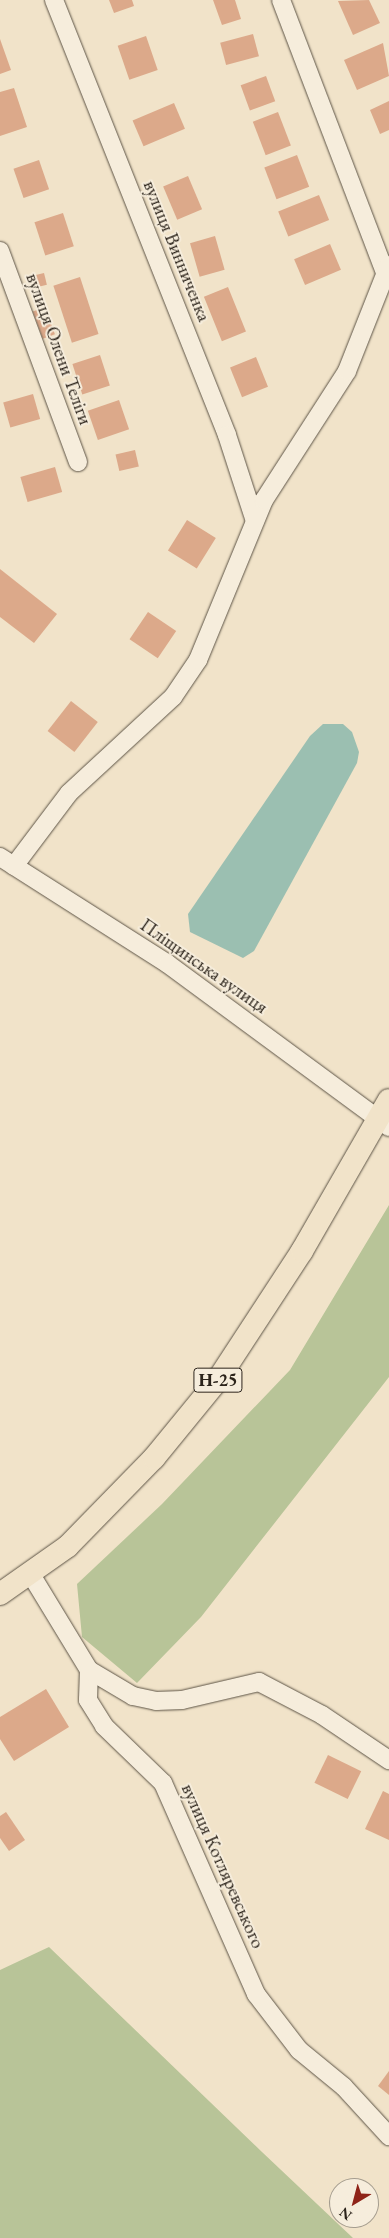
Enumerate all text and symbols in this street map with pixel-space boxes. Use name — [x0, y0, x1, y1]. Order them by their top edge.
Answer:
street label: вулиця Винниченка — [138, 177, 216, 325]
street label: вулиця Олени Теліги — [21, 270, 97, 428]
street label: Пліщинська вулиця — [136, 913, 272, 1019]
road number: Н-25 — [193, 1364, 243, 1396]
street label: вулиця Котляревського — [176, 1780, 270, 1952]
north arrow — [329, 2178, 379, 2228]
text: N — [336, 2204, 356, 2225]

